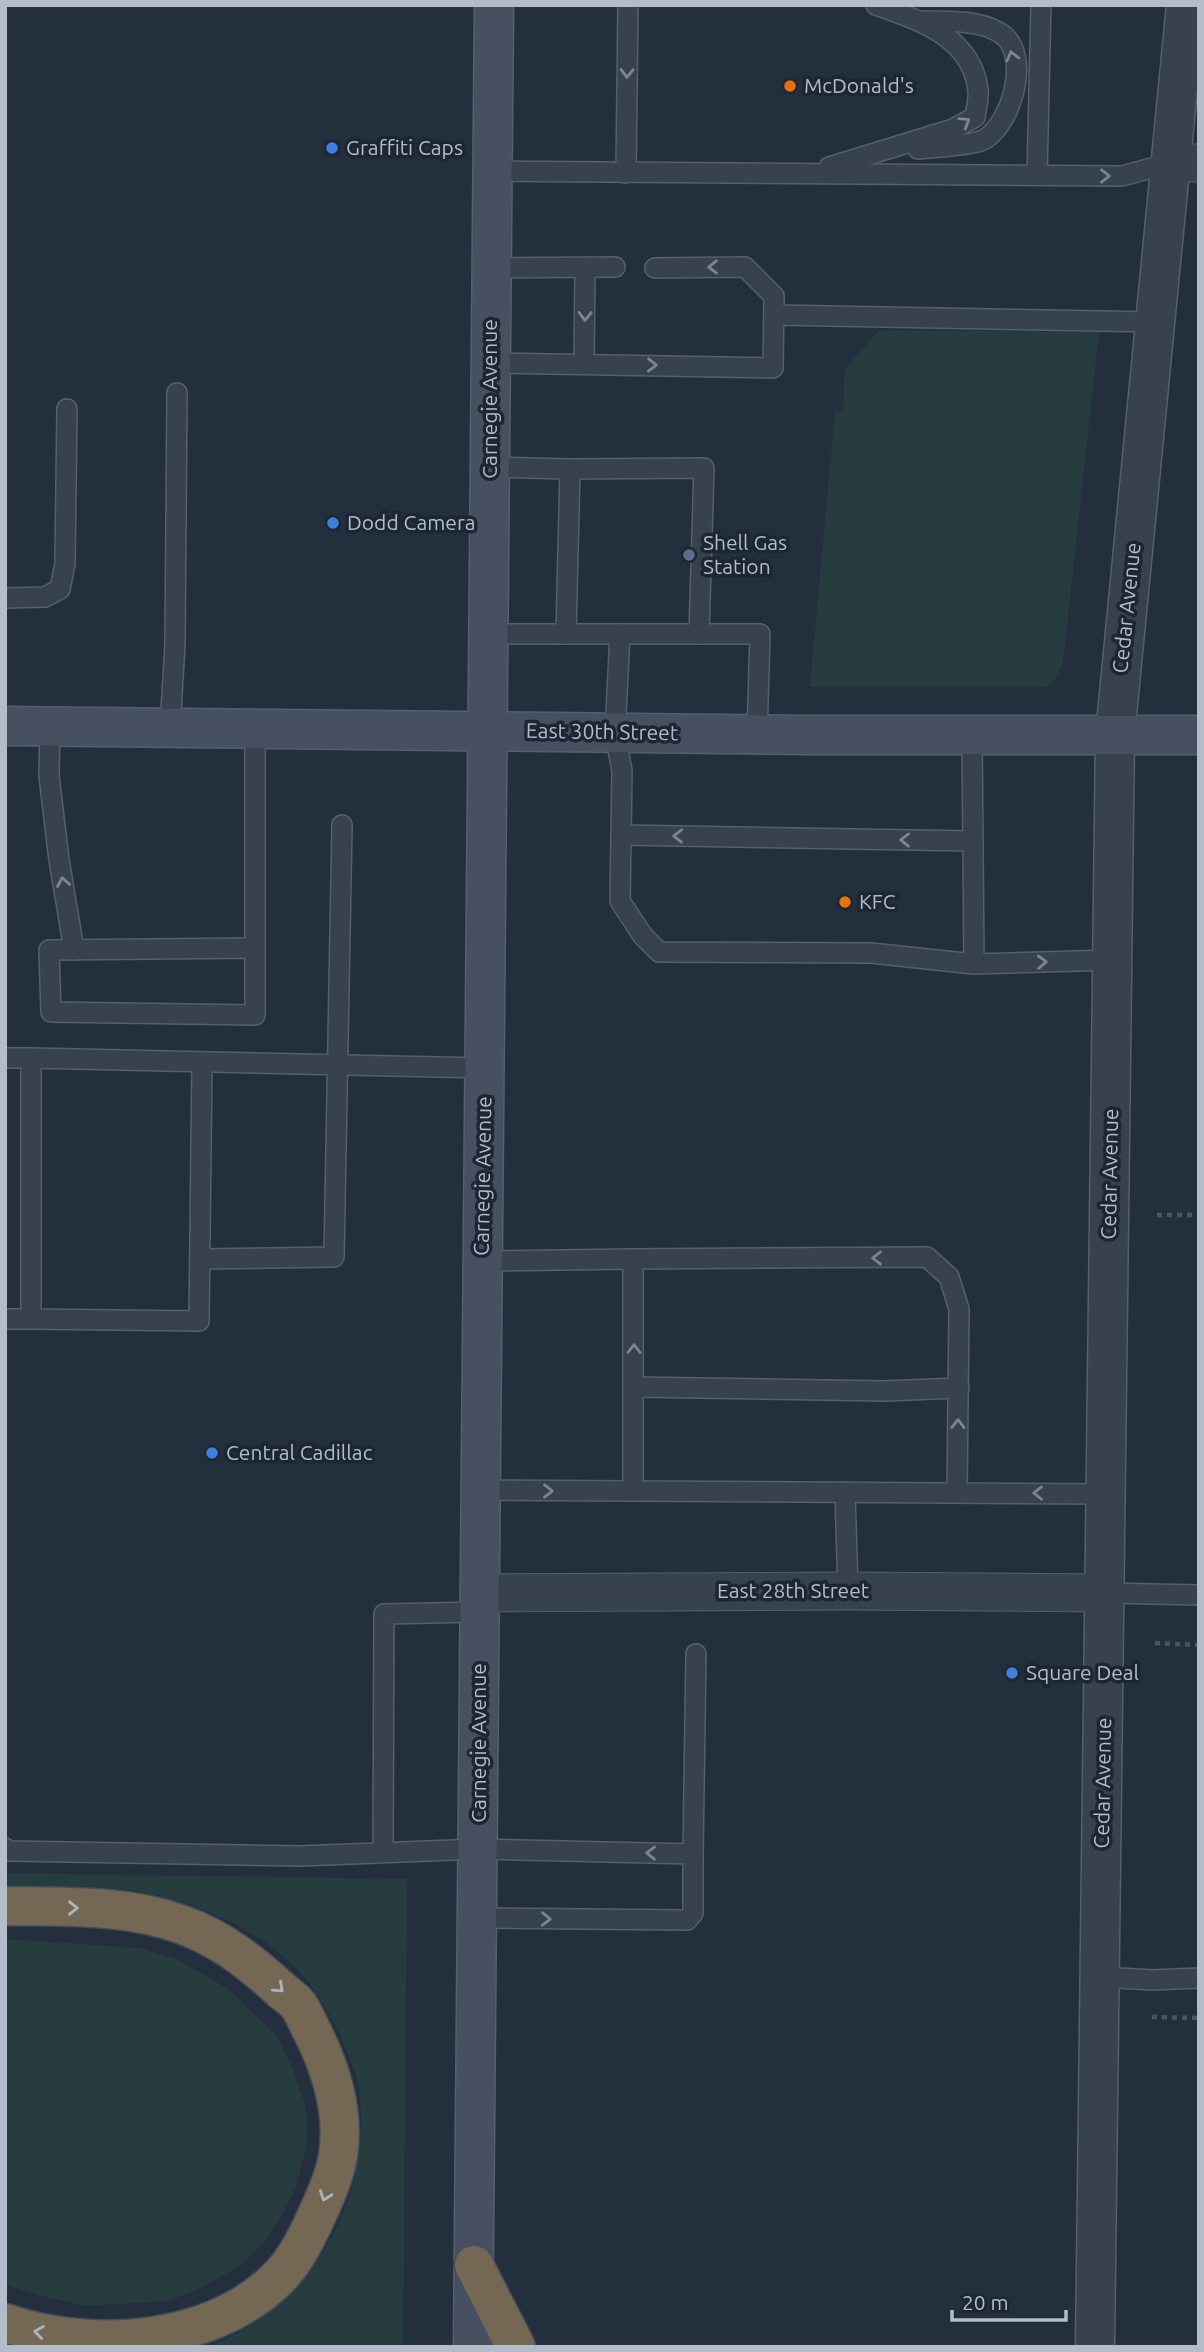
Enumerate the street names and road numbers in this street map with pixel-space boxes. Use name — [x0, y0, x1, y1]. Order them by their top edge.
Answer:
street label: Carnegie Avenue — [477, 319, 501, 479]
street label: Cedar Avenue — [1107, 541, 1145, 674]
street label: East 30th Street — [526, 718, 678, 744]
street label: Carnegie Avenue — [469, 1096, 495, 1256]
street label: Cedar Avenue — [1096, 1108, 1122, 1240]
street label: East 28th Street — [717, 1578, 869, 1602]
street label: Carnegie Avenue — [466, 1663, 490, 1823]
street label: Cedar Avenue — [1089, 1717, 1115, 1849]

